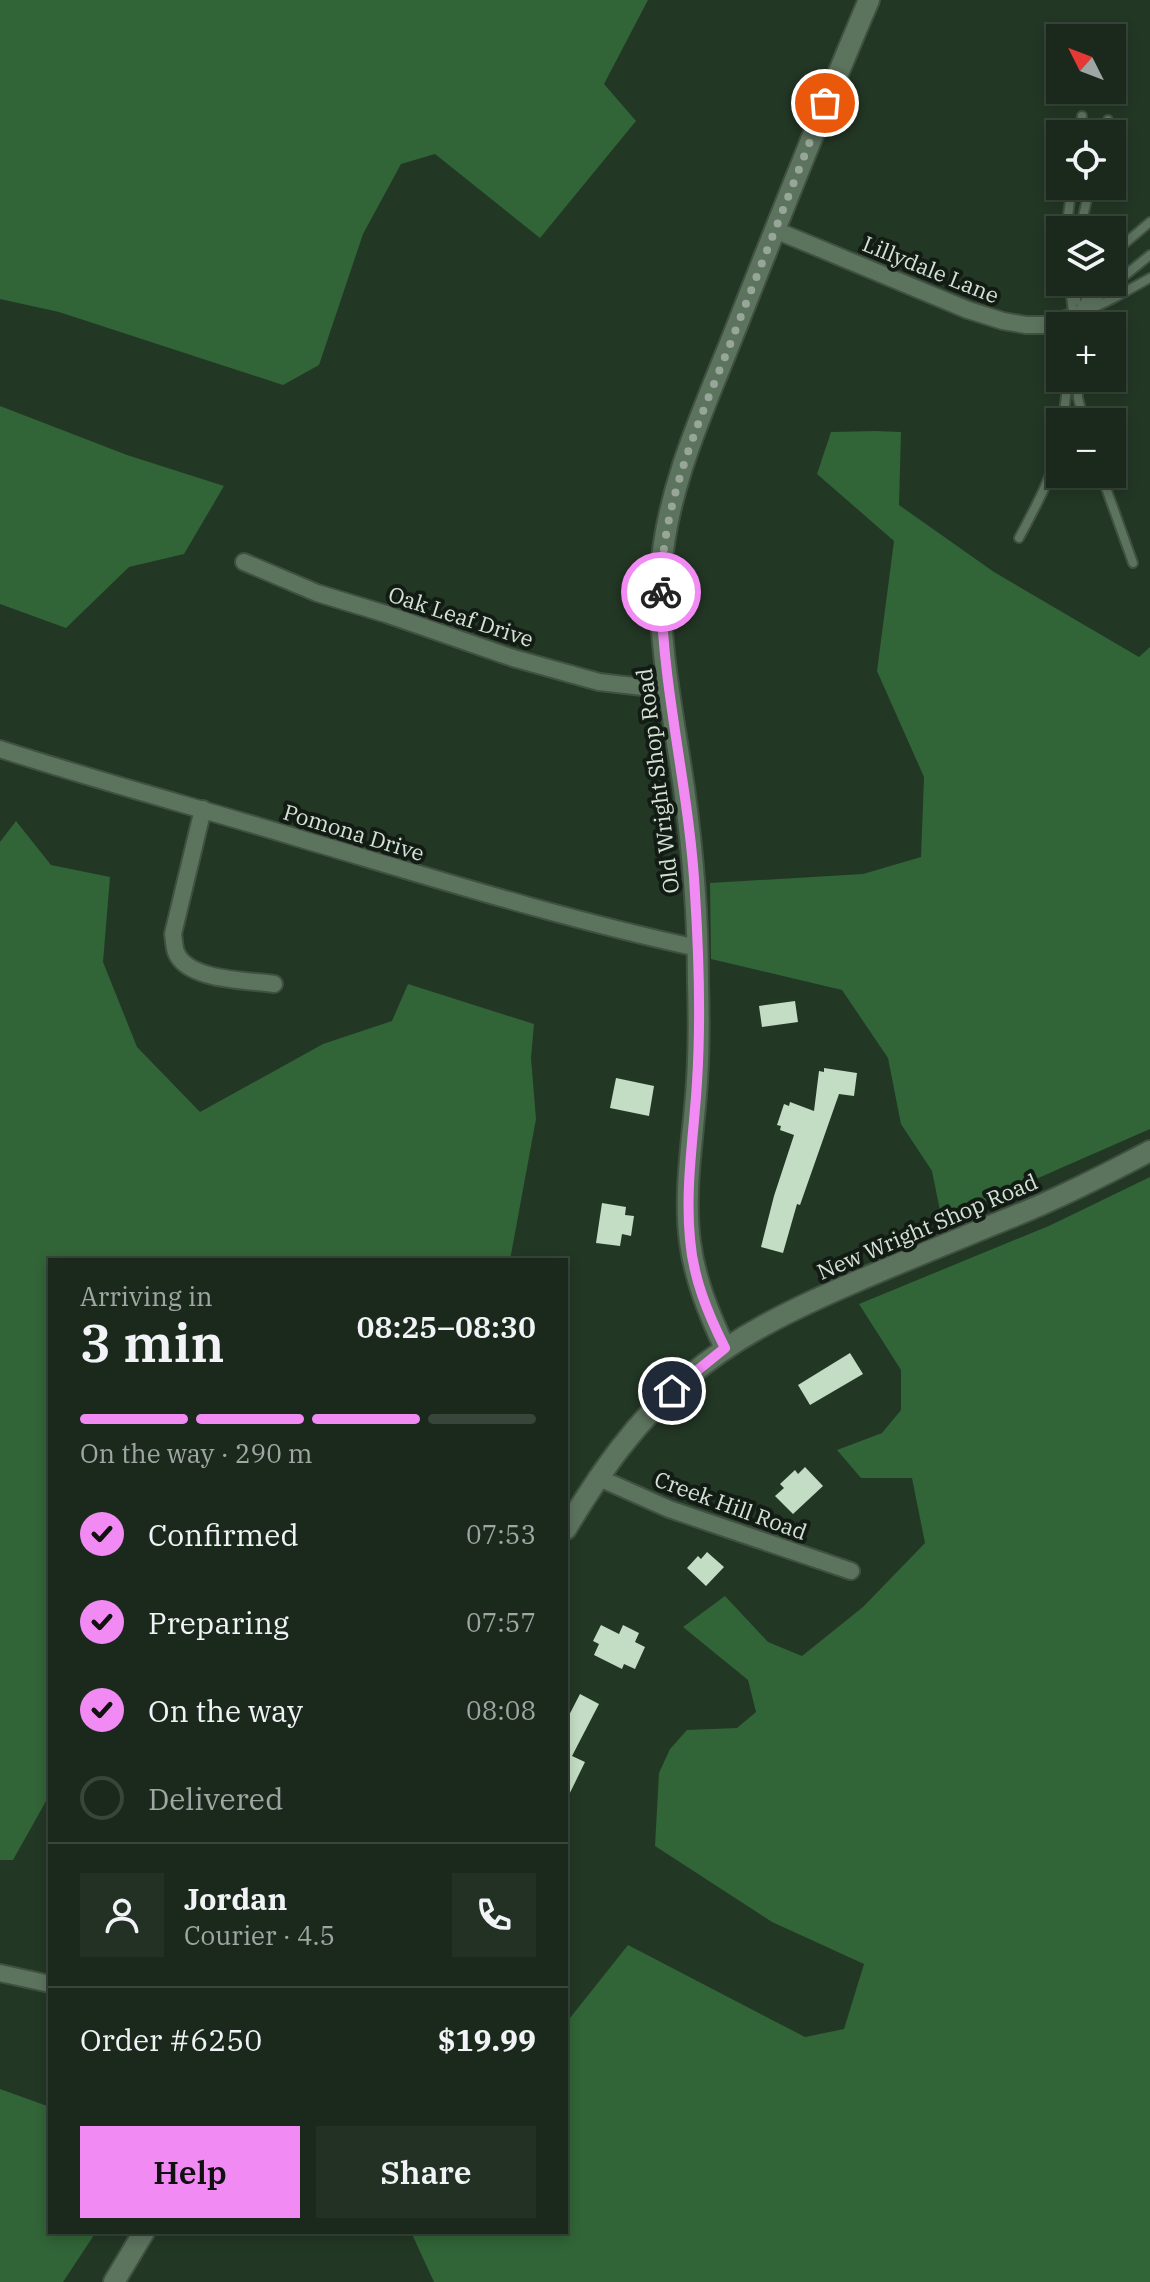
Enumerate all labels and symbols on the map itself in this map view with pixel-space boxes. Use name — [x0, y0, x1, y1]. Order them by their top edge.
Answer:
north arrow — [1046, 24, 1126, 104]
pin — [791, 69, 859, 137]
street label: Lillydale Lane — [859, 228, 1003, 310]
courier — [621, 552, 701, 632]
street label: Oak Leaf Drive — [385, 579, 537, 653]
street label: Old Wright Shop Road — [629, 667, 685, 895]
street label: Pomona Drive — [280, 797, 428, 867]
street label: New Wright Shop Road — [812, 1166, 1042, 1286]
pin — [638, 1357, 706, 1425]
street label: Creek Hill Road — [651, 1464, 811, 1546]

